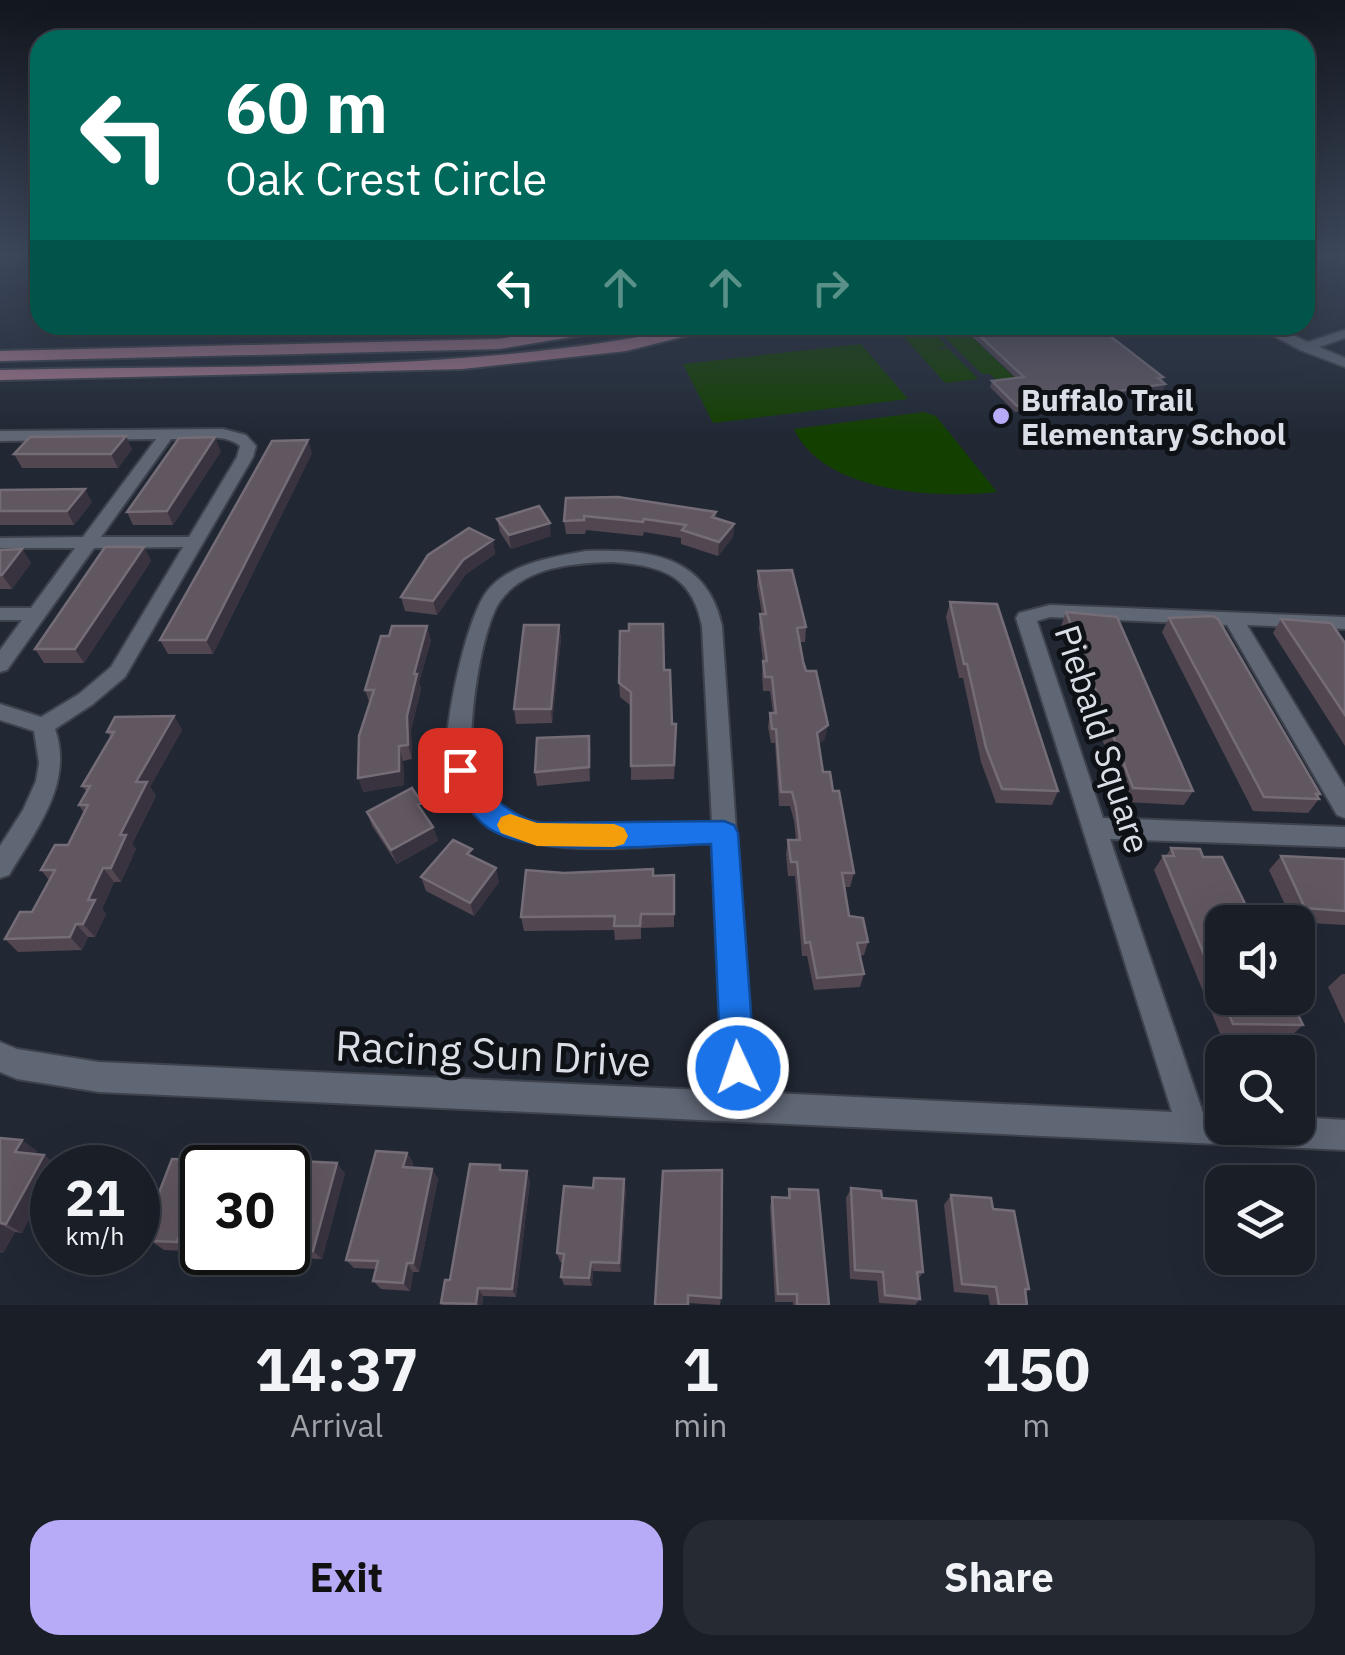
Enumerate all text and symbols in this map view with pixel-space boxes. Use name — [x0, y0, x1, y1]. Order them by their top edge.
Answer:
text: 60 m — [225, 61, 388, 152]
icon: left — [60, 70, 190, 200]
text: Oak Crest Circle — [225, 149, 547, 207]
icon: left — [488, 260, 543, 315]
icon: ahead — [593, 260, 648, 315]
icon: ahead — [698, 260, 753, 315]
icon: right — [803, 260, 858, 315]
place label: Buffalo Trail Elementary School — [1021, 380, 1286, 453]
marker: Buffalo Trail Elementary School — [990, 405, 1012, 427]
street label: Piebald Square — [1044, 619, 1162, 859]
pin — [418, 728, 503, 813]
icon: arrive — [433, 743, 488, 798]
map controls — [1205, 905, 1315, 1275]
button: sound — [1205, 905, 1315, 1015]
position arrow — [686, 1016, 790, 1120]
street label: Racing Sun Drive — [334, 1017, 652, 1089]
button: search — [1205, 1035, 1315, 1145]
speed limit sign: 30 — [180, 1145, 310, 1275]
text: 21 — [65, 1165, 125, 1230]
button: layers — [1205, 1165, 1315, 1275]
text: km/h — [66, 1219, 124, 1252]
text: 14:37 — [255, 1329, 419, 1408]
text: 1 — [682, 1329, 718, 1408]
text: 150 — [982, 1329, 1090, 1408]
text: Arrival — [290, 1404, 383, 1446]
text: min — [673, 1404, 727, 1446]
text: m — [1022, 1404, 1050, 1446]
button: Exit — [30, 1520, 663, 1635]
button: Share — [683, 1520, 1315, 1635]

